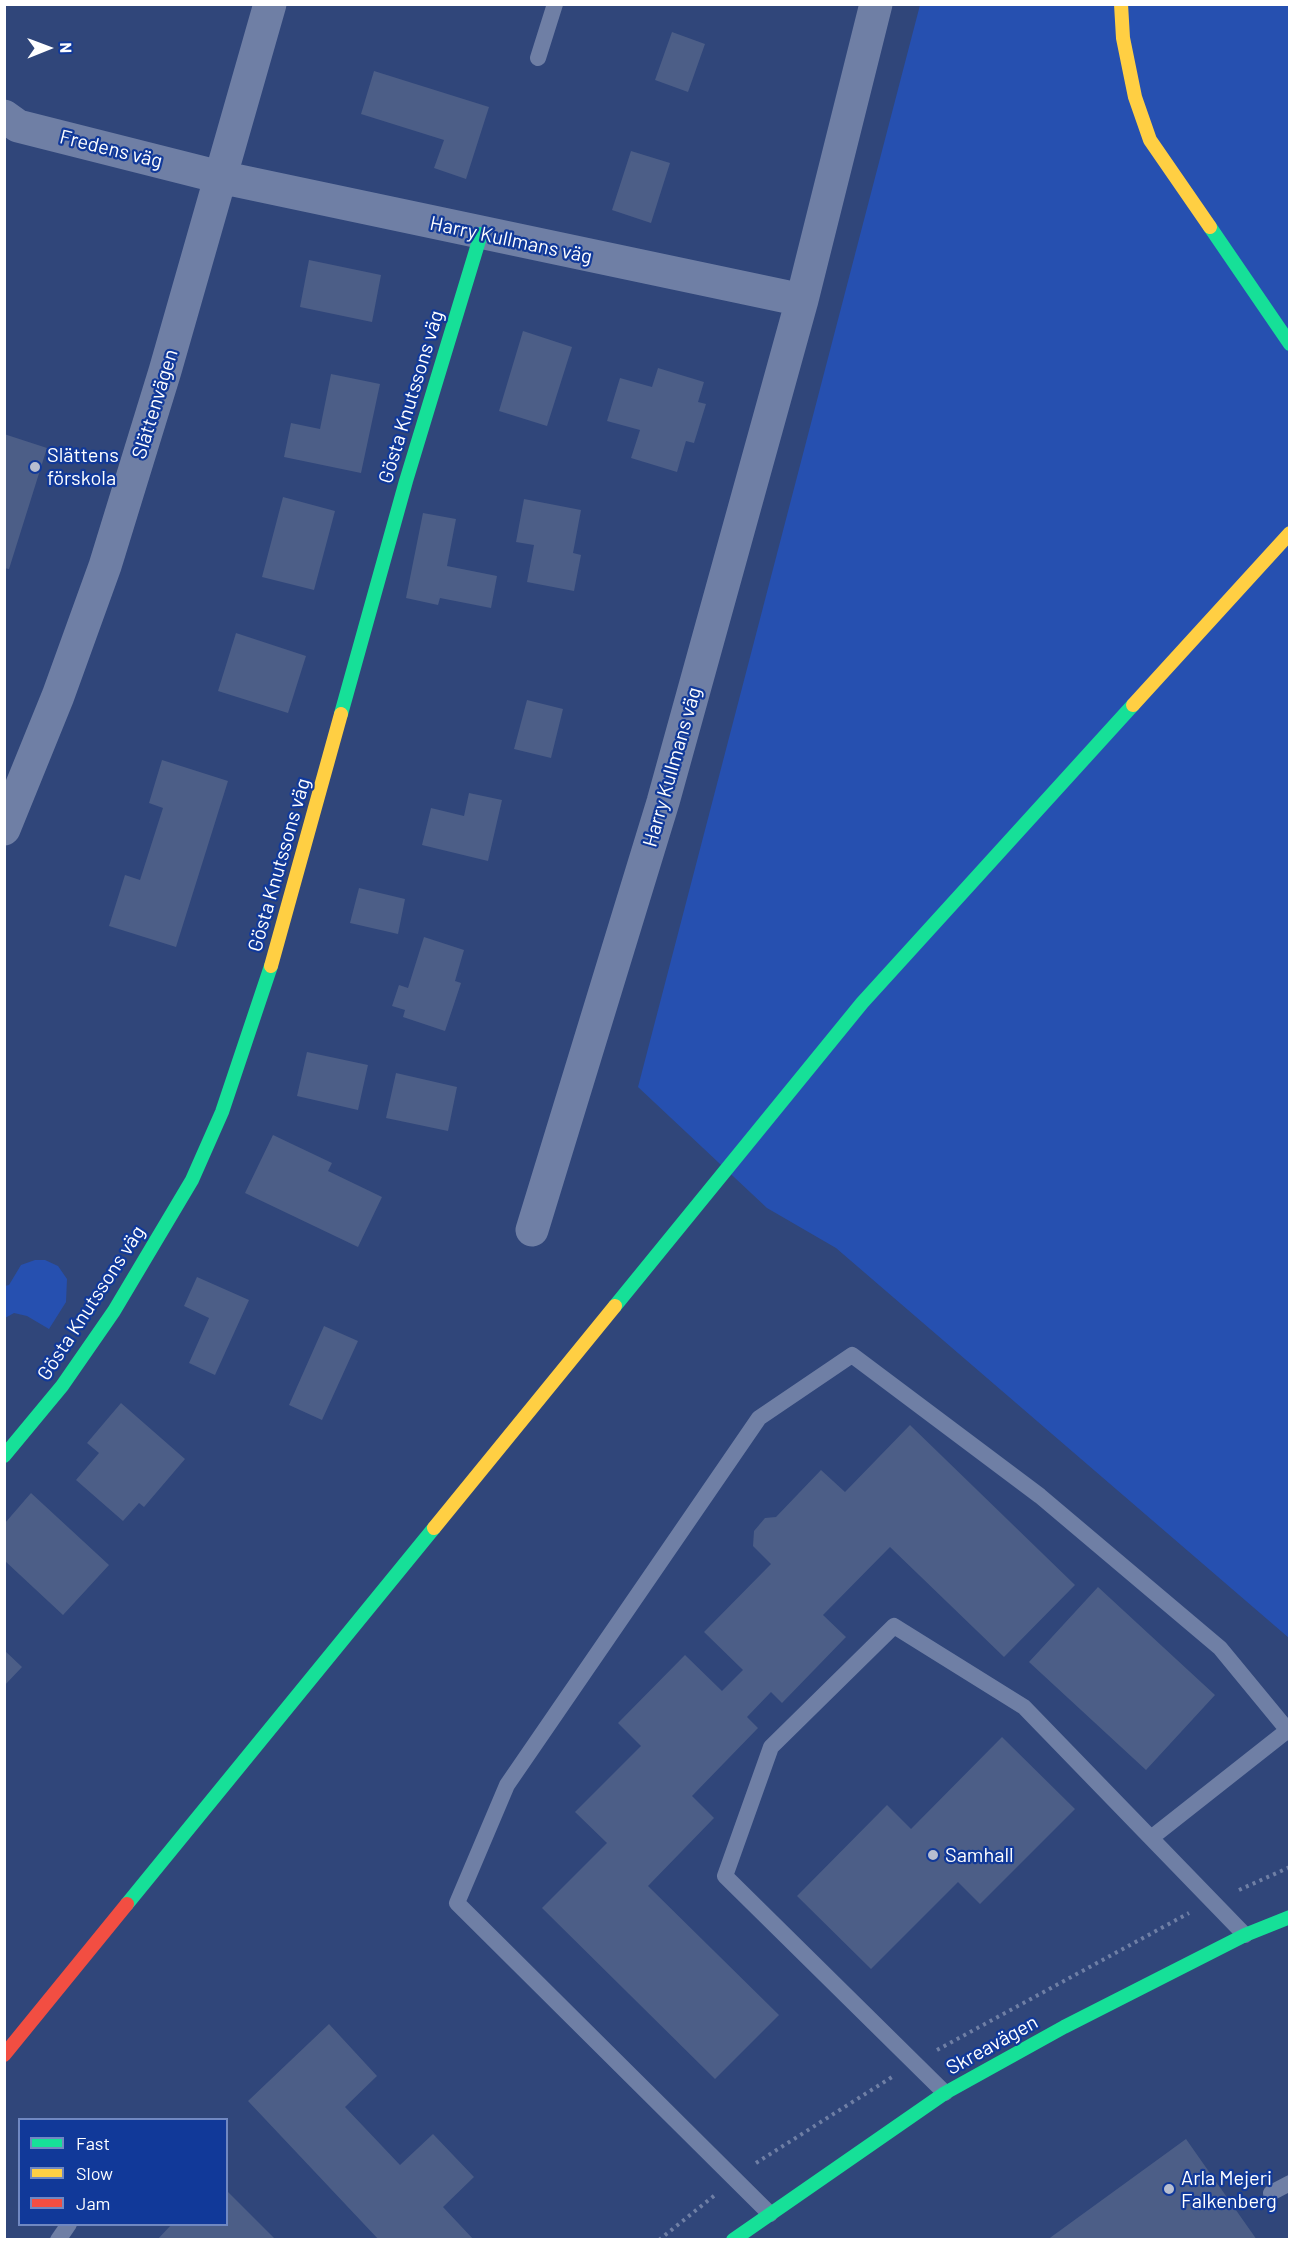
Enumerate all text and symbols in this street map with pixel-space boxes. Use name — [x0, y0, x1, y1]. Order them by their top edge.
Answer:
north arrow — [18, 18, 78, 78]
text: N — [57, 42, 76, 53]
street label: Fredens väg — [57, 125, 165, 173]
street label: Harry Kullmans väg — [428, 211, 594, 269]
street label: Gösta Knutssons väg — [373, 308, 449, 486]
street label: Slättenvägen — [127, 346, 183, 462]
place label: Slättens förskola — [47, 443, 119, 490]
marker: Slättens förskola — [28, 460, 42, 474]
street label: Harry Kullmans väg — [638, 684, 706, 850]
street label: Gösta Knutssons väg — [243, 775, 315, 955]
street label: Gösta Knutssons väg — [32, 1221, 150, 1385]
place label: Samhall — [945, 1843, 1014, 1867]
marker: Samhall — [926, 1848, 940, 1862]
street label: Skreavägen — [942, 2010, 1042, 2080]
legend — [18, 2118, 228, 2226]
text: Fast — [76, 2132, 110, 2154]
text: Slow — [76, 2162, 113, 2184]
place label: Arla Mejeri Falkenberg — [1181, 2166, 1277, 2213]
marker: Arla Mejeri Falkenberg — [1162, 2182, 1176, 2196]
text: Jam — [76, 2192, 110, 2214]

